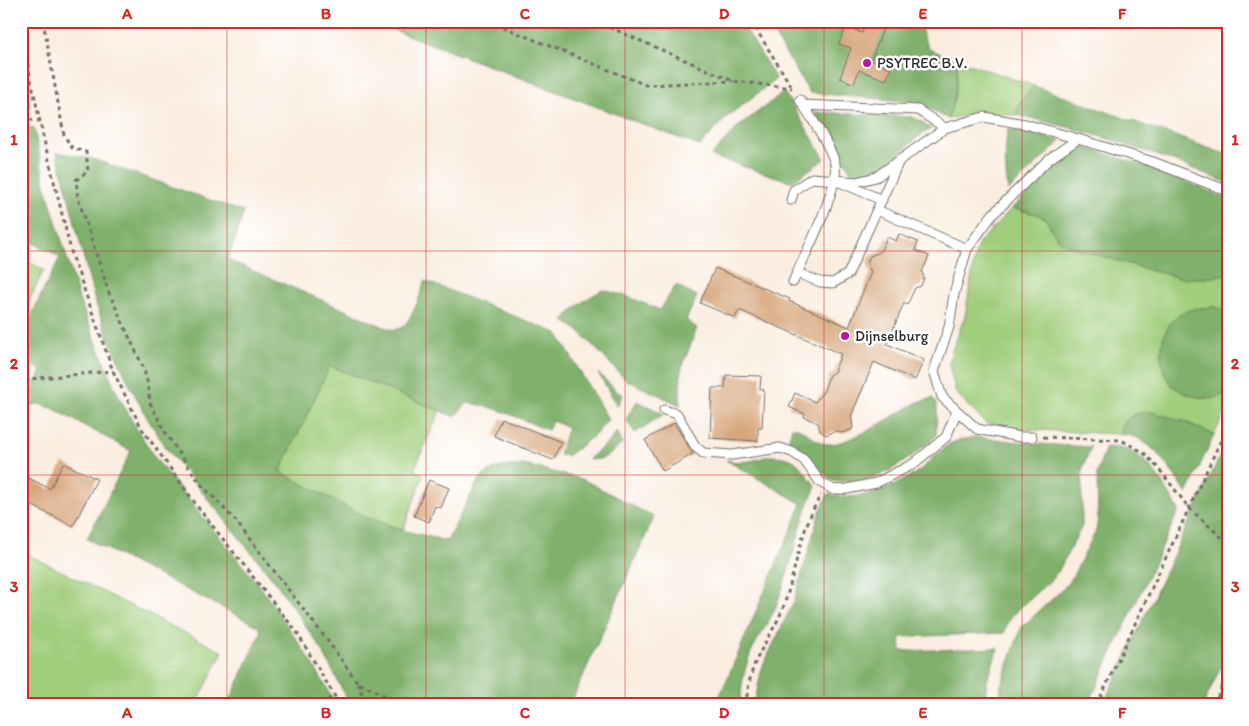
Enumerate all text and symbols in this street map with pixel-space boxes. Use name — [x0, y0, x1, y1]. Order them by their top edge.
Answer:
text: A — [121, 4, 133, 23]
text: B — [321, 4, 332, 23]
text: C — [520, 4, 531, 23]
text: D — [719, 4, 730, 23]
text: E — [919, 4, 928, 23]
text: F — [1118, 4, 1127, 23]
place label: PSYTREC B.V. — [877, 54, 967, 72]
marker: PSYTREC B.V. — [861, 57, 873, 69]
text: 1 — [10, 130, 18, 149]
text: 1 — [1231, 130, 1239, 149]
place label: Dijnselburg — [855, 327, 929, 345]
marker: Dijnselburg — [839, 330, 851, 342]
text: 2 — [10, 354, 19, 373]
text: 2 — [1231, 354, 1240, 373]
text: 3 — [10, 577, 19, 596]
text: 3 — [1231, 577, 1240, 596]
text: A — [121, 703, 133, 722]
text: B — [321, 703, 332, 722]
text: C — [520, 703, 531, 722]
text: D — [719, 703, 730, 722]
text: E — [919, 703, 928, 722]
text: F — [1118, 703, 1127, 722]

